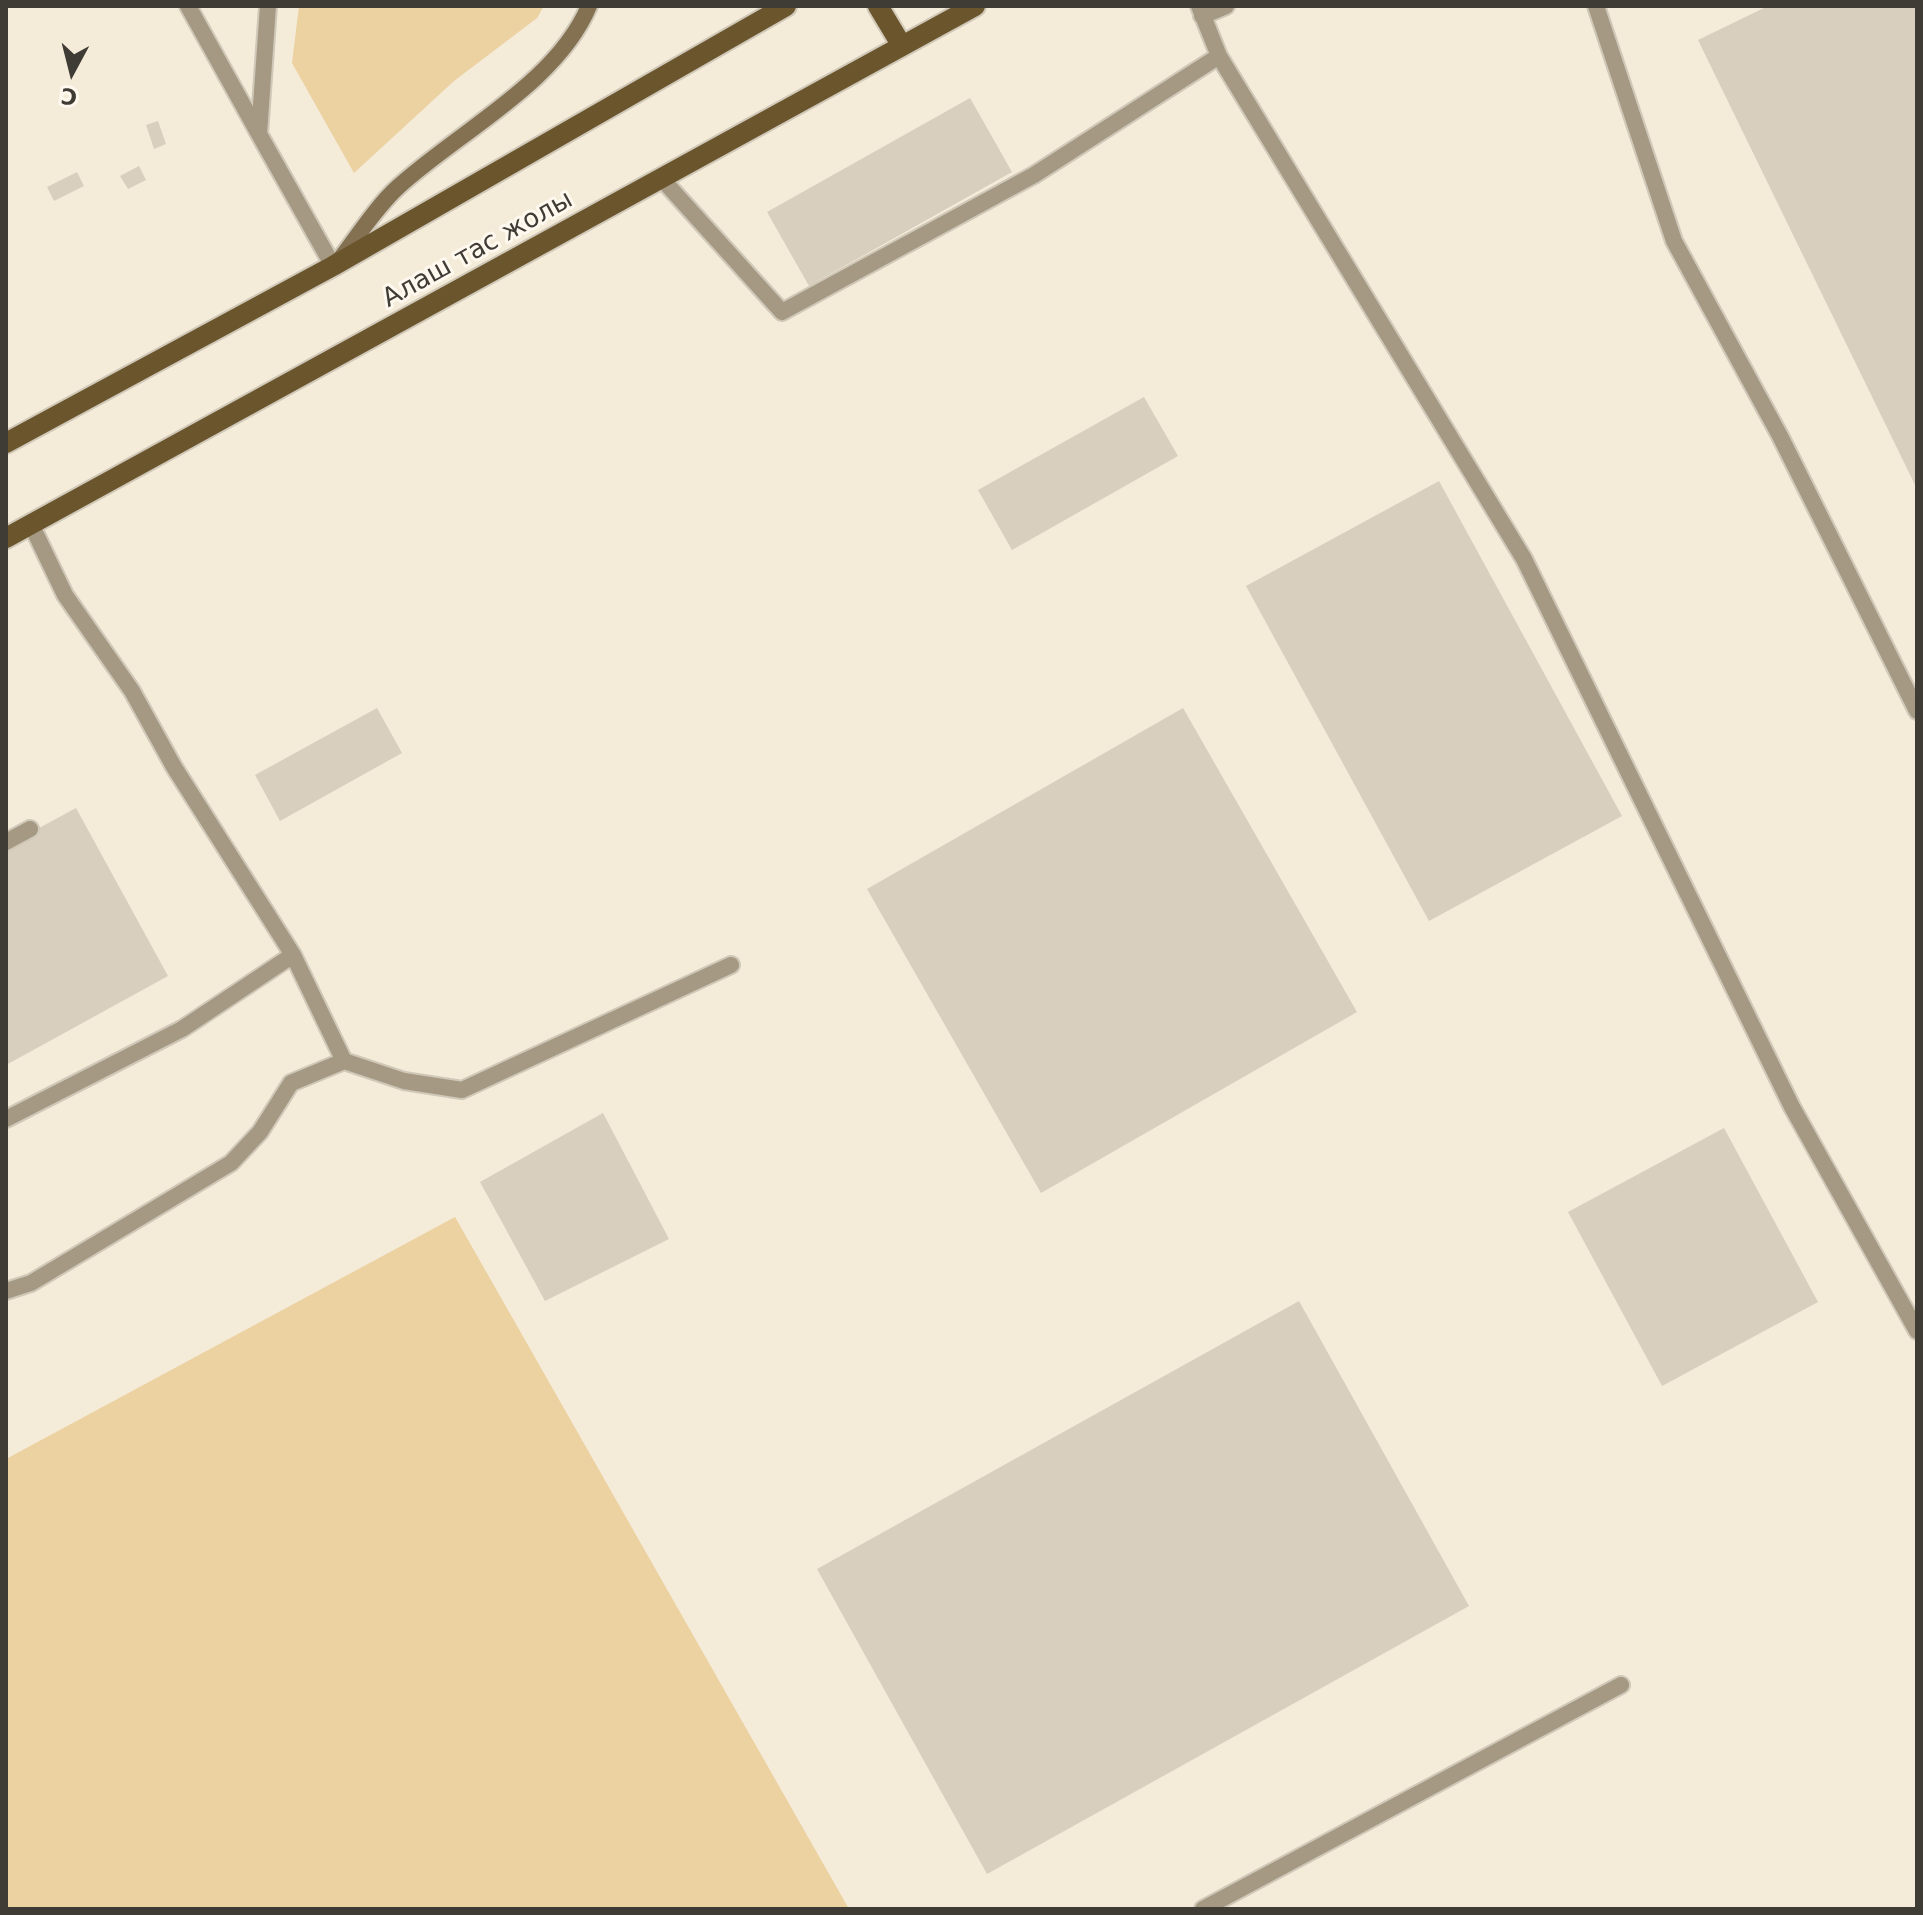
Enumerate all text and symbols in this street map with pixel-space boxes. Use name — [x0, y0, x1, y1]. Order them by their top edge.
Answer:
north arrow — [32, 32, 112, 112]
text: С — [59, 83, 79, 110]
street label: Алаш тас жолы — [378, 185, 578, 315]

